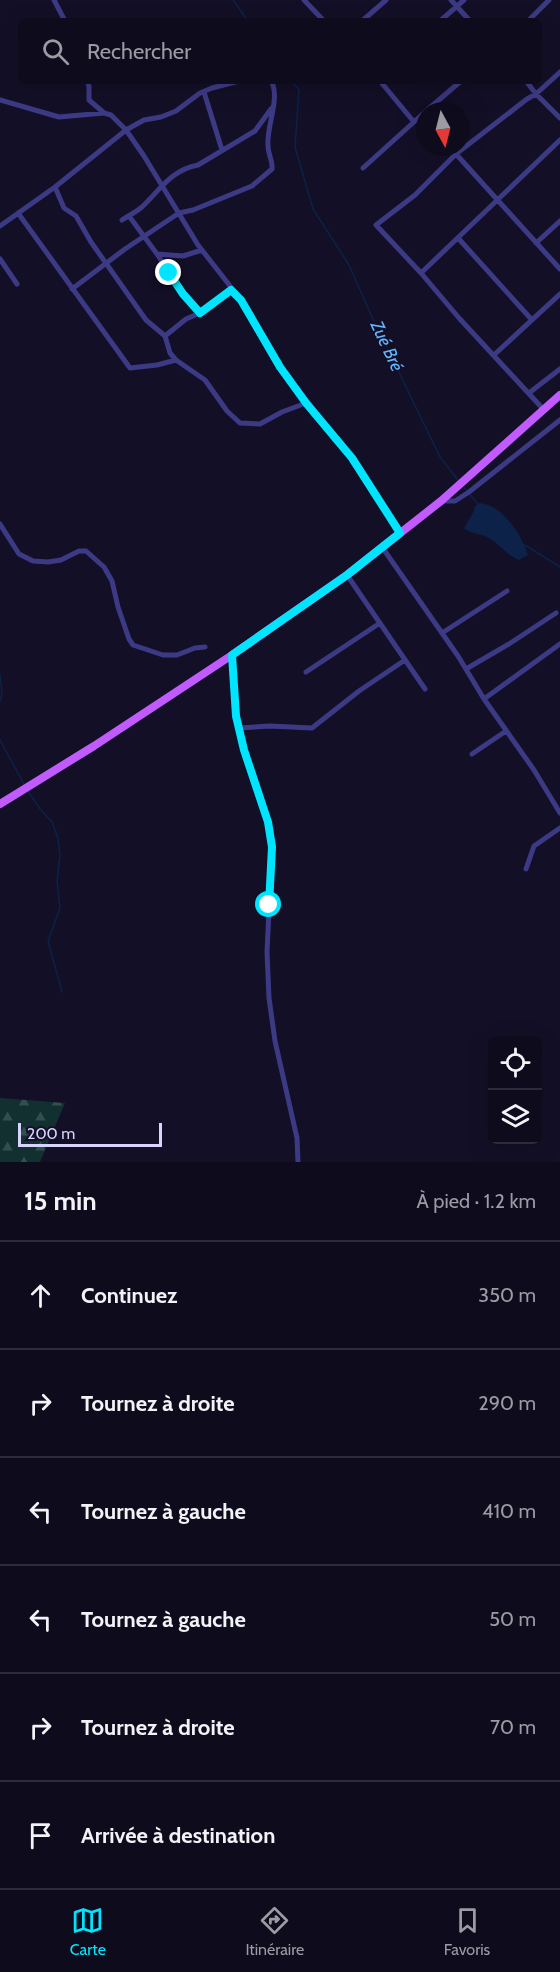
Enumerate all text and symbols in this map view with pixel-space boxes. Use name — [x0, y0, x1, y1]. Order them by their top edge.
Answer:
search box — [18, 18, 542, 84]
icon: search — [39, 35, 72, 68]
text: Rechercher — [87, 38, 191, 65]
north arrow — [416, 102, 470, 156]
route end — [155, 259, 181, 285]
water label: Zué Bré — [365, 316, 408, 375]
route start — [255, 891, 281, 917]
map controls — [488, 1036, 542, 1144]
button: locate — [488, 1036, 542, 1090]
button: layers — [488, 1090, 542, 1144]
scale bar — [18, 1120, 162, 1148]
text: 200 m — [27, 1124, 75, 1143]
text: 15 min — [24, 1185, 97, 1217]
text: À pied · 1.2 km — [417, 1189, 536, 1213]
icon: ahead — [24, 1279, 57, 1312]
text: Continuez — [81, 1282, 178, 1309]
text: 350 m — [478, 1283, 536, 1307]
icon: right — [24, 1387, 57, 1420]
text: Tournez à droite — [81, 1390, 235, 1417]
text: 290 m — [478, 1391, 536, 1415]
icon: left — [24, 1495, 57, 1528]
text: Tournez à gauche — [81, 1498, 246, 1525]
text: 410 m — [482, 1499, 536, 1523]
icon: left — [24, 1603, 57, 1636]
text: Tournez à gauche — [81, 1606, 246, 1633]
text: 50 m — [489, 1607, 536, 1631]
icon: right — [24, 1711, 57, 1744]
text: Tournez à droite — [81, 1714, 235, 1741]
text: 70 m — [490, 1715, 536, 1739]
icon: arrive — [24, 1819, 57, 1852]
text: Arrivée à destination — [81, 1822, 275, 1849]
tab: Carte — [70, 1904, 106, 1959]
tab: Itinéraire — [245, 1904, 304, 1959]
tab: Favoris — [444, 1904, 490, 1959]

